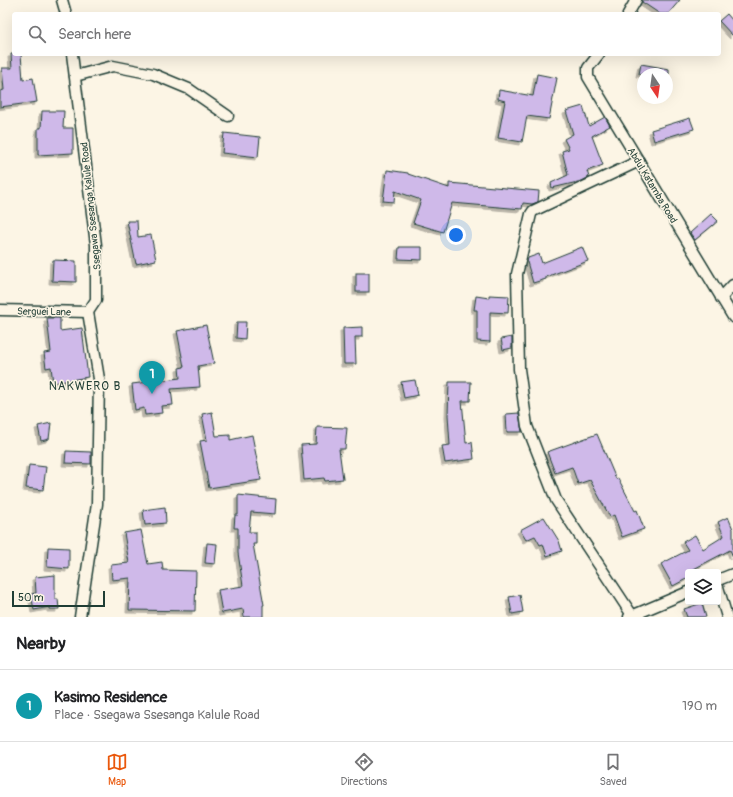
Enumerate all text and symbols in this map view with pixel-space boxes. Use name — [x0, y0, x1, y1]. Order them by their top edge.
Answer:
search box — [12, 12, 721, 56]
icon: search — [26, 23, 48, 45]
text: Search here — [58, 25, 131, 44]
north arrow — [637, 68, 673, 104]
street label: Ssegawa Ssesanga Kalule Road — [78, 141, 104, 270]
street label: Abdul Katamba Road — [625, 145, 680, 226]
your location — [446, 225, 466, 245]
street label: Serguei Lane — [17, 306, 71, 318]
pin: 1 — [139, 361, 165, 394]
district label: NAKWERO B — [49, 379, 121, 394]
map controls — [685, 569, 721, 605]
button: layers — [685, 569, 721, 605]
scale bar — [12, 589, 105, 608]
text: 50 m — [18, 591, 44, 604]
text: Nearby — [16, 633, 65, 654]
text: Kasimo Residence — [54, 688, 167, 707]
text: 1 — [26, 698, 32, 714]
text: 190 m — [682, 698, 717, 714]
text: Place · Ssegawa Ssesanga Kalule Road — [54, 707, 260, 723]
tab: Map — [106, 751, 128, 788]
tab: Directions — [340, 751, 387, 788]
tab: Saved — [600, 751, 627, 788]

